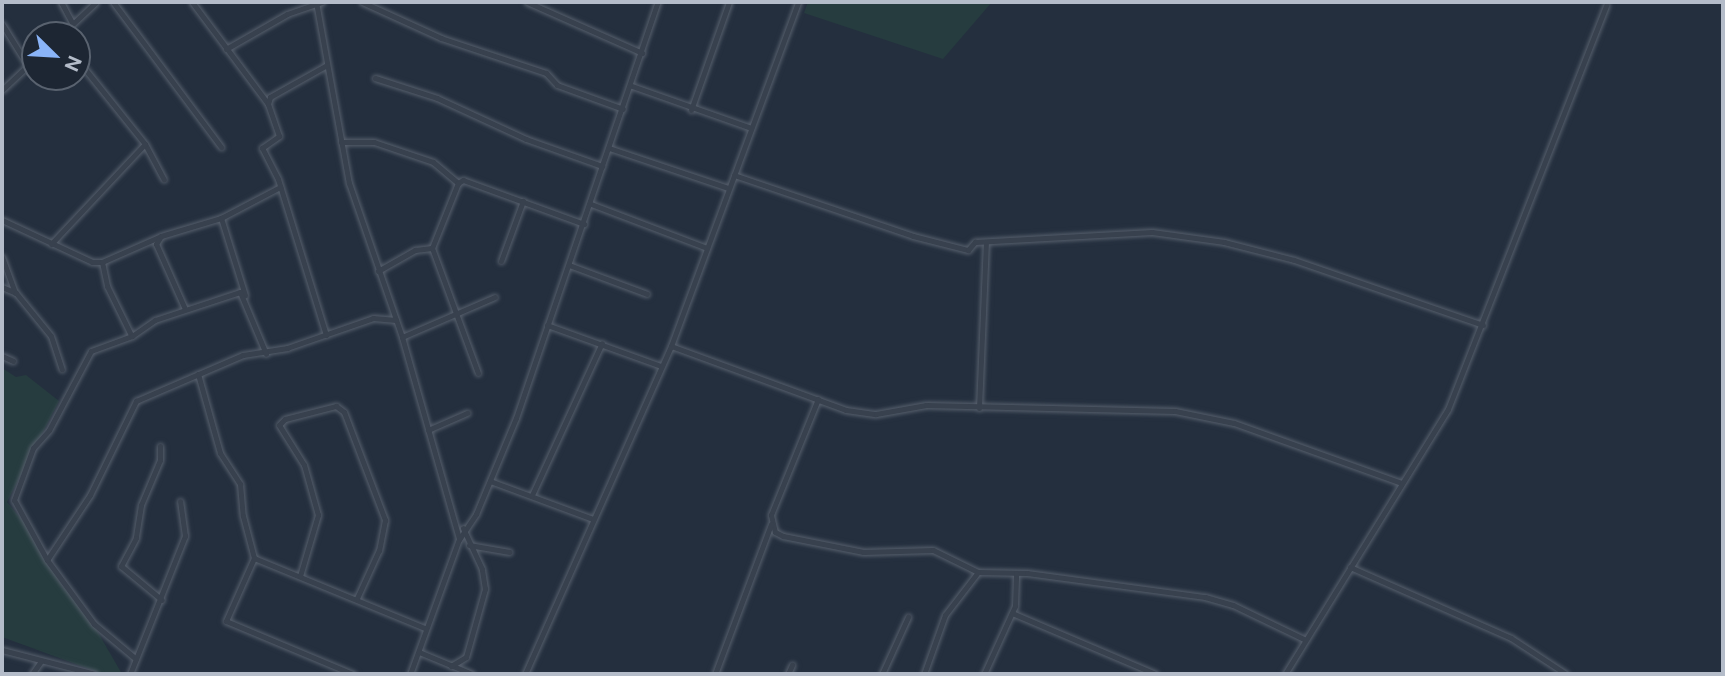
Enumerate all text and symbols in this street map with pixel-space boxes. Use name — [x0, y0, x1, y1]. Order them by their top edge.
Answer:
north arrow — [21, 21, 91, 91]
text: N — [60, 52, 86, 75]

